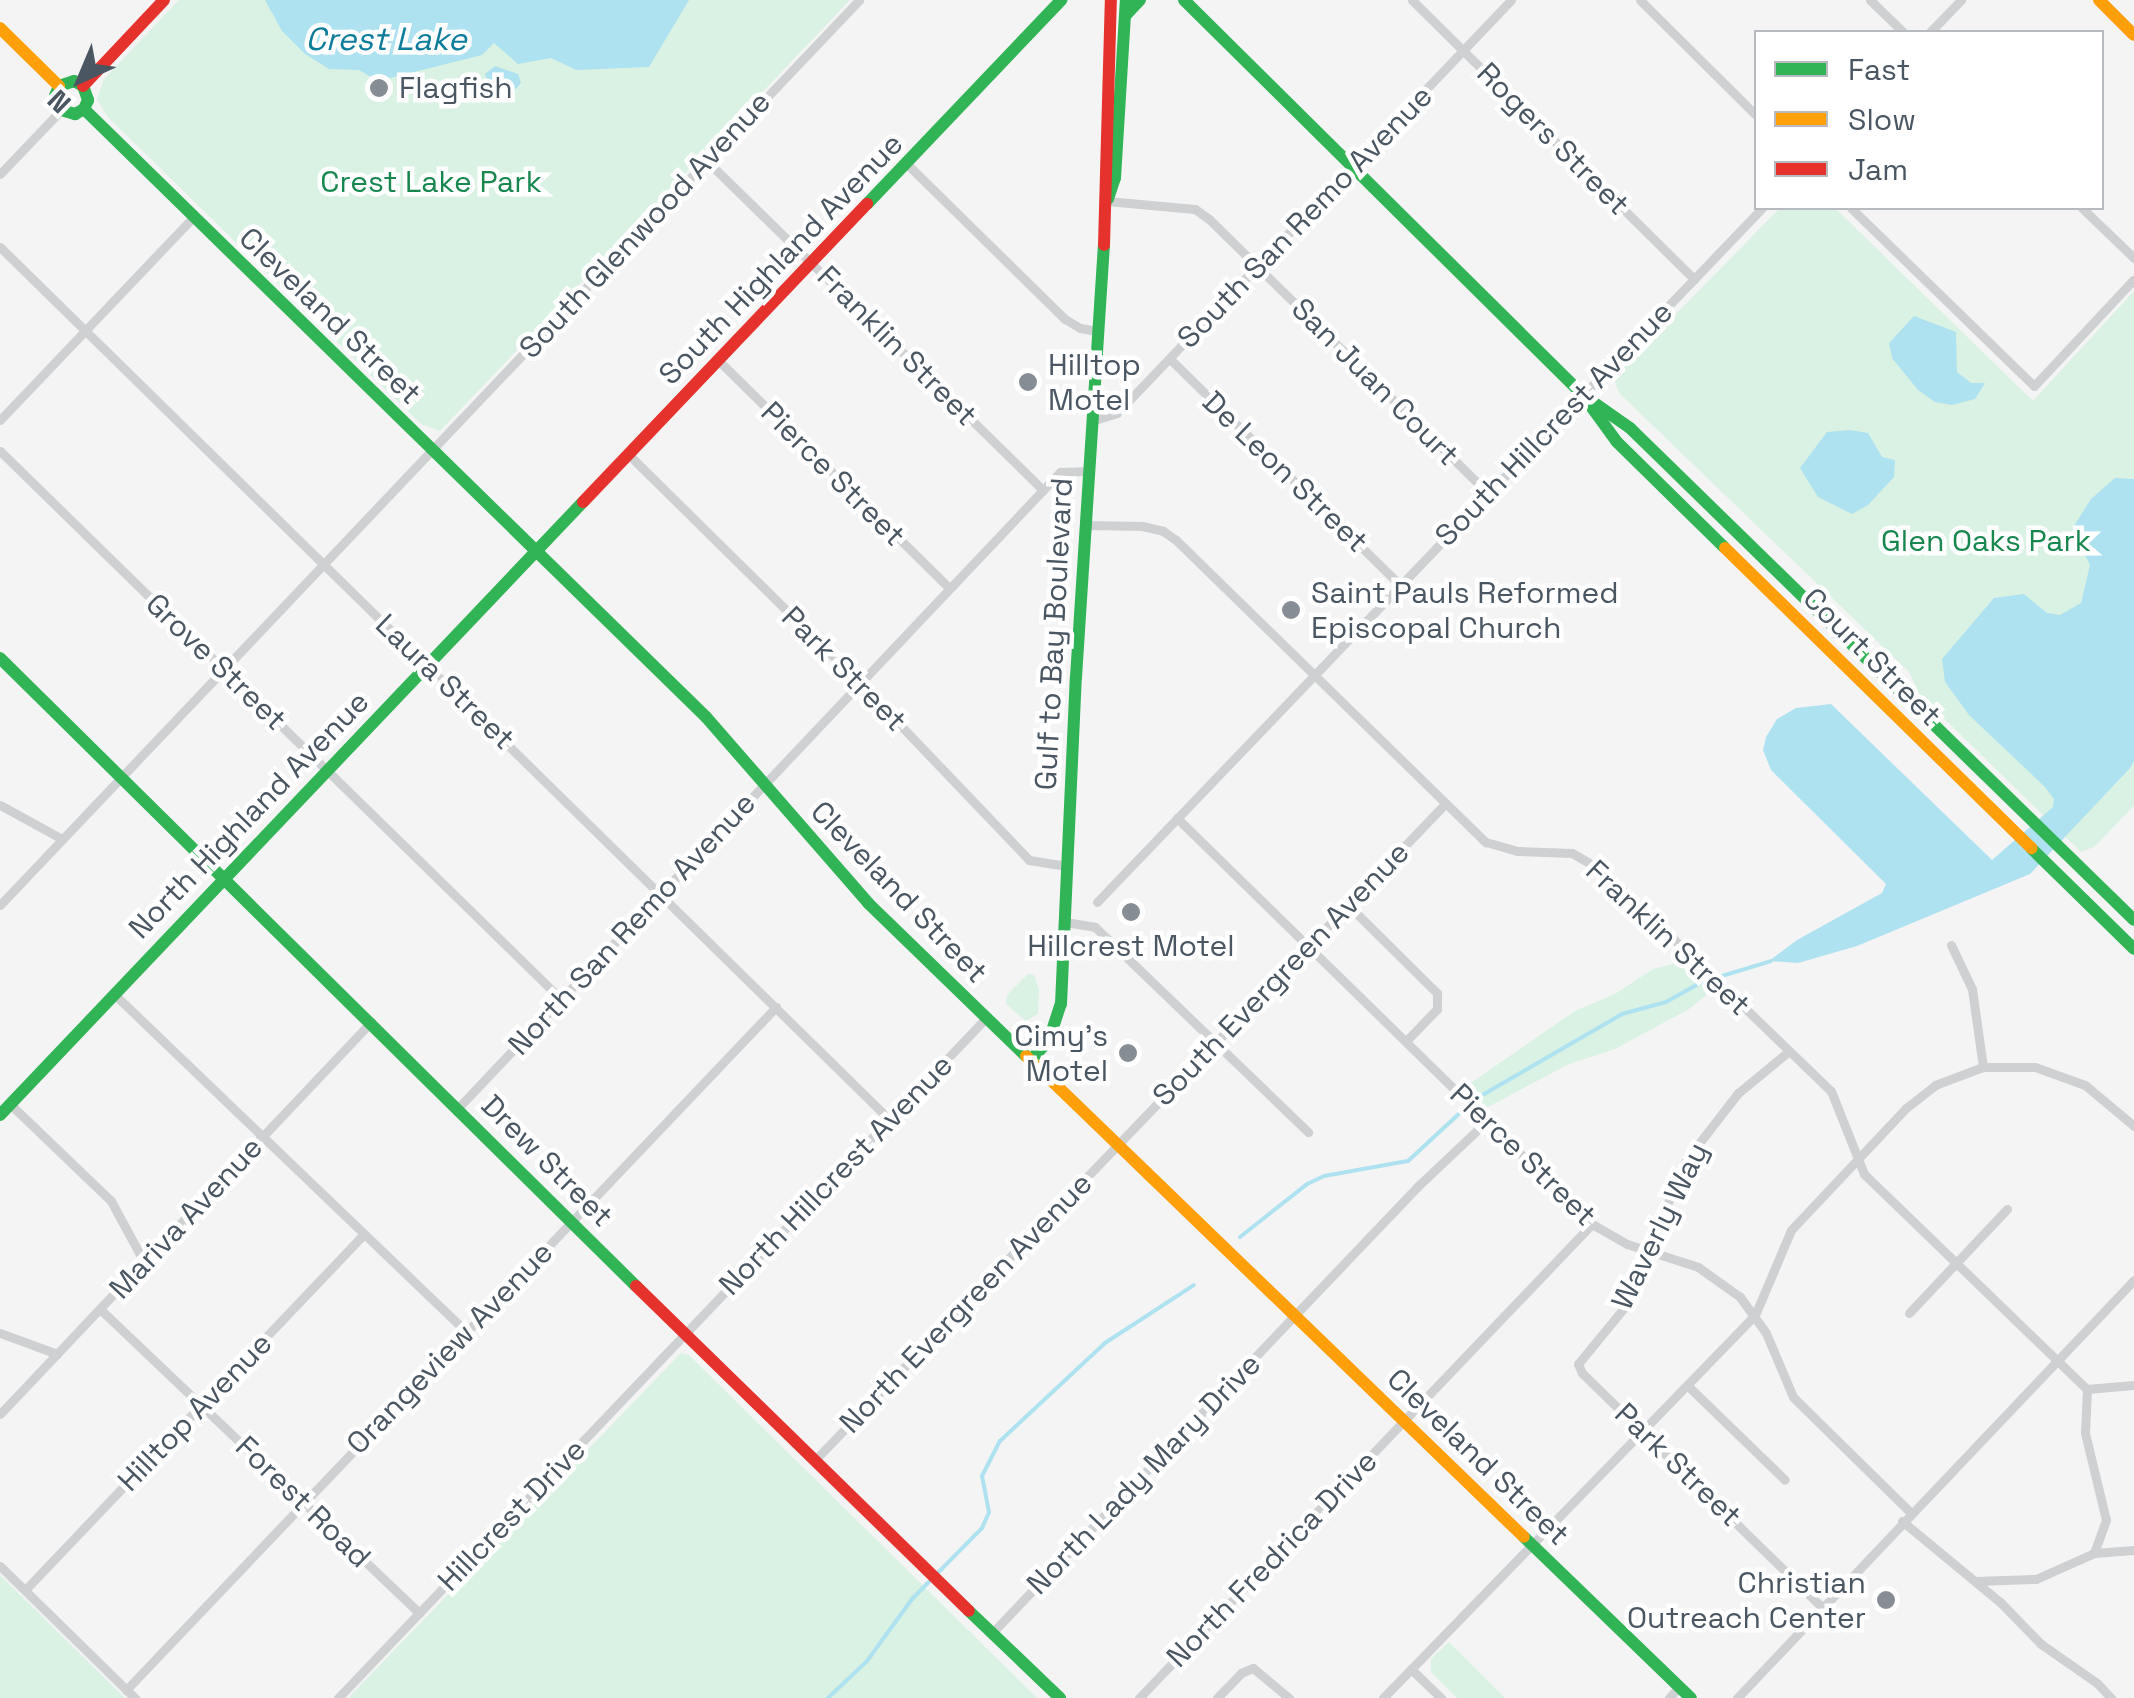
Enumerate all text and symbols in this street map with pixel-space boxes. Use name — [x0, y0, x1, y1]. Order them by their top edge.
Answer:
water label: Crest Lake — [305, 20, 467, 58]
north arrow — [30, 30, 130, 130]
legend — [1754, 30, 2104, 210]
text: Fast — [1848, 50, 1910, 89]
street label: Rogers Street — [1469, 55, 1637, 223]
place label: Flagfish — [399, 70, 513, 106]
marker: Flagfish — [368, 77, 390, 99]
street label: South San Remo Avenue — [1170, 78, 1440, 356]
text: N — [40, 82, 78, 121]
street label: South Glenwood Avenue — [512, 84, 778, 366]
text: Slow — [1848, 100, 1916, 139]
street label: South Highland Avenue — [651, 126, 911, 392]
text: Jam — [1848, 150, 1908, 189]
park label: Crest Lake Park — [320, 164, 542, 200]
street label: Cleveland Street — [232, 220, 428, 412]
street label: Franklin Street — [810, 259, 984, 433]
street label: San Juan Court — [1284, 291, 1466, 473]
street label: South Hillcrest Avenue — [1428, 294, 1680, 554]
place label: Hilltop Motel — [1048, 347, 1141, 418]
marker: Hilltop Motel — [1017, 371, 1039, 393]
street label: De Leon Street — [1195, 384, 1375, 560]
street label: Pierce Street — [753, 394, 913, 554]
street label: Gulf to Bay Boulevard — [1028, 477, 1080, 791]
park label: Glen Oaks Park — [1881, 523, 2091, 559]
place label: Saint Pauls Reformed Episcopal Church — [1311, 575, 1619, 646]
street label: Court Street — [1795, 580, 1949, 734]
street label: Grove Street — [138, 586, 294, 738]
street label: Park Street — [774, 599, 914, 739]
marker: Saint Pauls Reformed Episcopal Church — [1280, 599, 1302, 621]
street label: Laura Street — [368, 607, 522, 757]
street label: North Highland Avenue — [121, 684, 377, 946]
street label: North San Remo Avenue — [501, 785, 763, 1063]
street label: Cleveland Street — [803, 794, 995, 990]
street label: South Evergreen Avenue — [1145, 834, 1417, 1114]
street label: Franklin Street — [1578, 853, 1758, 1023]
marker: Hillcrest Motel — [1120, 901, 1142, 923]
place label: Hillcrest Motel — [1027, 928, 1235, 964]
place label: Cimy's Motel — [1014, 1018, 1108, 1088]
marker: Cimy's Motel — [1117, 1042, 1139, 1064]
street label: North Hillcrest Avenue — [712, 1047, 960, 1303]
street label: Pierce Street — [1443, 1076, 1603, 1234]
street label: Drew Street — [474, 1088, 620, 1234]
street label: Mariva Avenue — [102, 1129, 270, 1307]
street label: Waverly Way — [1604, 1136, 1716, 1316]
street label: North Evergreen Avenue — [832, 1165, 1100, 1441]
street label: Orangeview Avenue — [339, 1234, 561, 1462]
street label: Hilltop Avenue — [110, 1325, 280, 1499]
street label: North Lady Mary Drive — [1020, 1346, 1268, 1602]
street label: Cleveland Street — [1380, 1361, 1576, 1553]
street label: Park Street — [1607, 1396, 1749, 1534]
street label: Forest Road — [228, 1429, 378, 1575]
street label: Hillcrest Drive — [431, 1432, 593, 1598]
street label: North Fredrica Drive — [1159, 1443, 1385, 1675]
place label: Christian Outreach Center — [1627, 1565, 1866, 1636]
marker: Christian Outreach Center — [1875, 1589, 1897, 1611]

